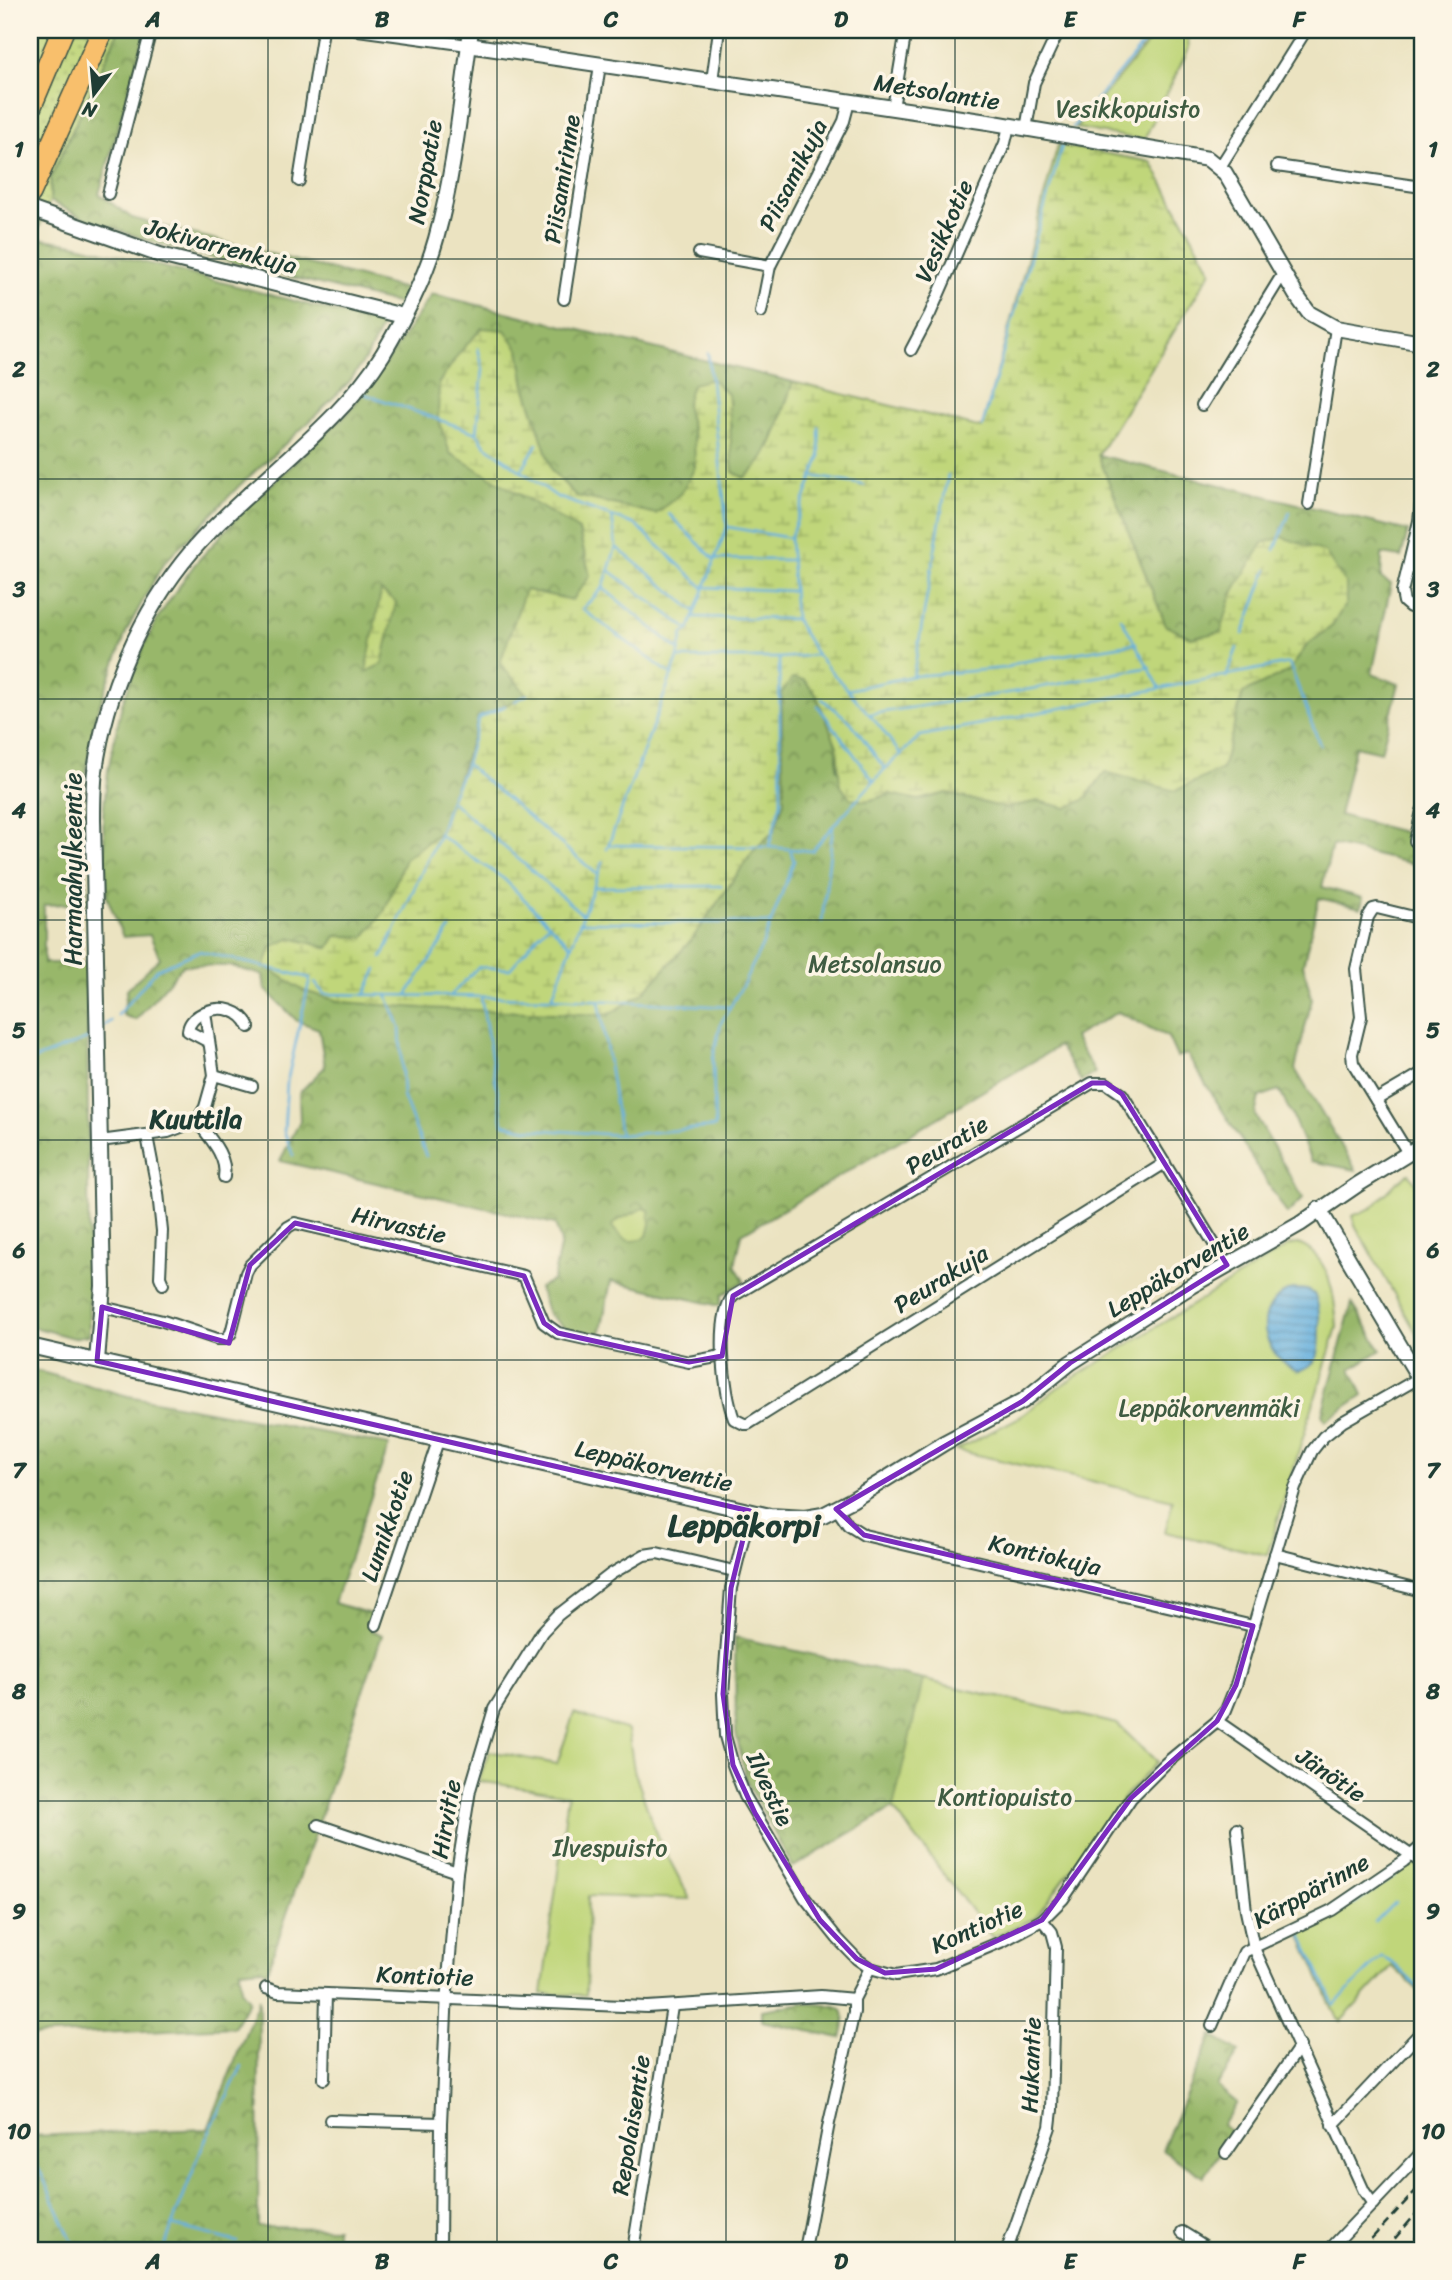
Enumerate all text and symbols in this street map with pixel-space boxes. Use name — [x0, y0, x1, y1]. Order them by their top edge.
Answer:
text: A — [144, 0, 161, 40]
text: B — [375, 0, 390, 40]
text: C — [603, 0, 619, 40]
text: D — [834, 0, 849, 40]
text: E — [1064, 0, 1079, 40]
text: F — [1292, 0, 1307, 40]
north arrow — [60, 60, 130, 130]
street label: Metsolantie — [871, 61, 1003, 123]
park label: Vesikkopuisto — [1056, 88, 1200, 130]
text: N — [78, 92, 101, 128]
street label: Piisamirinne — [531, 111, 593, 246]
street label: Piisamikuja — [747, 111, 839, 239]
street label: Norppatie — [395, 116, 455, 228]
text: 1 — [14, 129, 24, 170]
text: 1 — [1428, 129, 1438, 170]
street label: Vesikkotie — [903, 173, 985, 289]
street label: Jokivarrenkuja — [139, 205, 302, 287]
text: 2 — [11, 349, 26, 390]
text: 2 — [1425, 349, 1440, 390]
text: 3 — [12, 569, 26, 610]
text: 3 — [1426, 569, 1440, 610]
street label: Harmaahylkeentie — [52, 772, 94, 966]
text: 4 — [11, 790, 27, 831]
text: 4 — [1425, 790, 1441, 831]
park label: Metsolansuo — [808, 943, 942, 985]
text: 5 — [12, 1010, 26, 1051]
text: 5 — [1426, 1010, 1440, 1051]
district label: Kuuttila — [149, 1096, 242, 1142]
street label: Peuratie — [897, 1104, 997, 1186]
street label: Hirvastie — [348, 1194, 450, 1256]
street label: Leppäkorventie — [1098, 1211, 1258, 1329]
text: 6 — [11, 1230, 26, 1271]
text: 6 — [1425, 1230, 1440, 1271]
street label: Peurakuja — [885, 1233, 998, 1325]
park label: Leppäkorvenmäki — [1118, 1387, 1301, 1429]
street label: Leppäkorventie — [571, 1427, 737, 1505]
text: 7 — [12, 1450, 27, 1491]
text: 7 — [1426, 1450, 1441, 1491]
street label: Lumikkotie — [348, 1464, 426, 1588]
district label: Leppäkorpi — [667, 1497, 822, 1554]
street label: Kontiokuja — [985, 1522, 1106, 1589]
text: 8 — [11, 1671, 26, 1712]
text: 8 — [1425, 1671, 1440, 1712]
street label: Jänötie — [1286, 1735, 1375, 1814]
street label: Ilvestie — [734, 1744, 806, 1834]
street label: Hirvitie — [418, 1776, 474, 1862]
park label: Kontiopuisto — [938, 1776, 1072, 1818]
park label: Ilvespuisto — [552, 1827, 667, 1869]
street label: Kärppärinne — [1245, 1841, 1377, 1941]
street label: Kontiotie — [924, 1888, 1030, 1966]
text: 9 — [12, 1891, 26, 1932]
text: 9 — [1426, 1891, 1440, 1932]
street label: Kontiotie — [376, 1953, 474, 1999]
street label: Hukantie — [1008, 2016, 1054, 2114]
street label: Repolaisentie — [599, 2052, 663, 2198]
text: 10 — [7, 2111, 32, 2152]
text: 10 — [1421, 2111, 1446, 2152]
text: A — [144, 2241, 161, 2280]
text: B — [375, 2241, 390, 2280]
text: C — [603, 2241, 619, 2280]
text: D — [834, 2241, 849, 2280]
text: E — [1064, 2241, 1079, 2280]
text: F — [1292, 2241, 1307, 2280]

